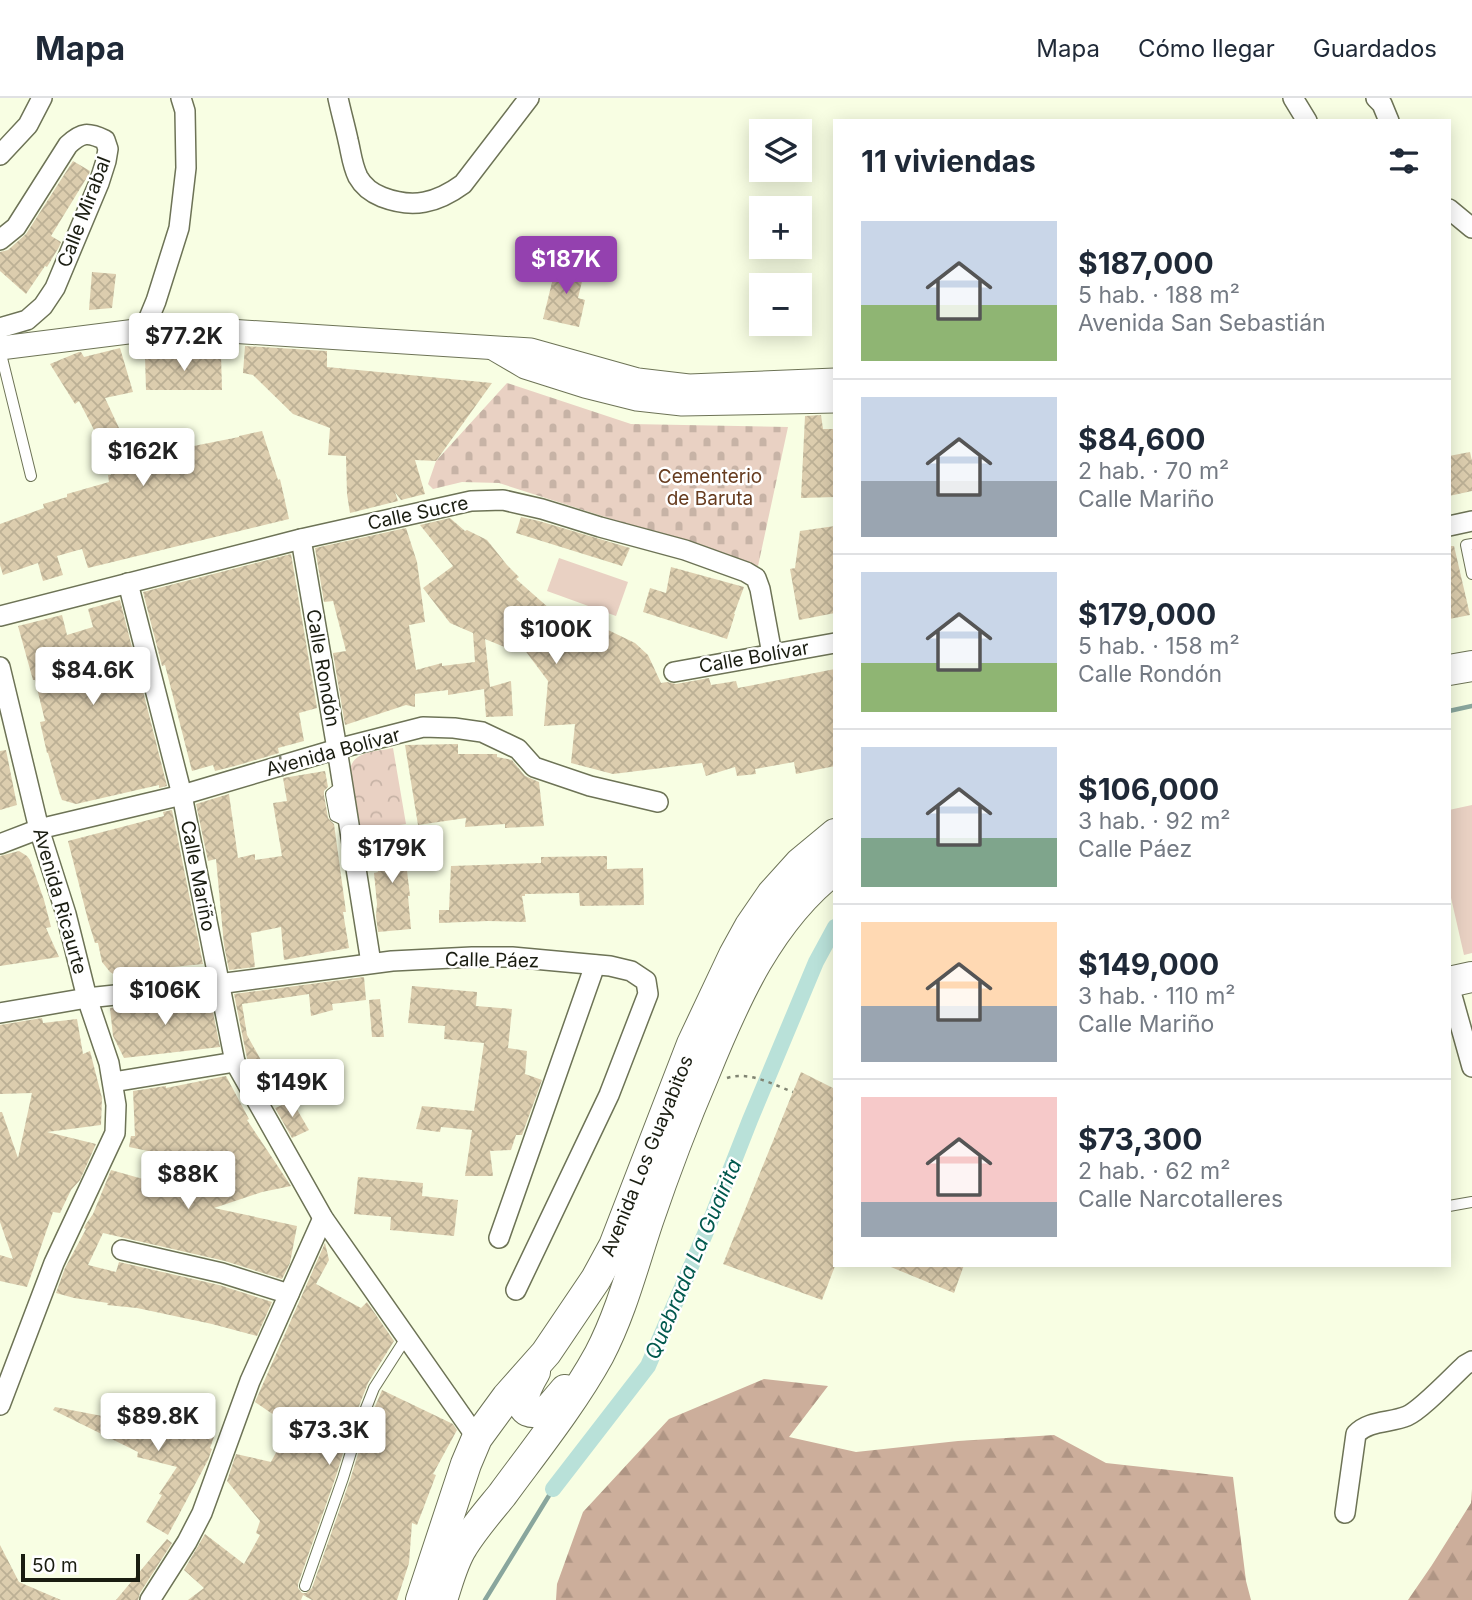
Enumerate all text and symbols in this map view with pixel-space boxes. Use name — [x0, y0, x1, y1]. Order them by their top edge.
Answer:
text: Mapa — [35, 28, 125, 68]
text: Mapa — [1036, 34, 1100, 63]
text: Cómo llegar — [1138, 34, 1275, 63]
text: Guardados — [1313, 34, 1437, 63]
map controls — [749, 119, 812, 336]
button: layers — [749, 119, 812, 182]
icon: filters — [1385, 142, 1423, 180]
text: 11 viviendas — [861, 143, 1036, 179]
street label: Calle Mirabal — [52, 153, 116, 271]
button: + — [749, 196, 812, 259]
pin: $187K — [517, 236, 615, 296]
text: $187K — [531, 245, 601, 273]
text: $187,000 — [1078, 245, 1214, 281]
icon: home — [917, 249, 1001, 333]
button: − — [749, 273, 812, 336]
text: 5 hab. · 188 m² — [1078, 281, 1240, 309]
text: Avenida San Sebastián — [1078, 309, 1326, 337]
pin: $77.2K — [127, 314, 241, 373]
text: $77.2K — [145, 322, 223, 350]
text: $84,600 — [1078, 421, 1206, 457]
icon: home — [917, 425, 1001, 509]
pin: $162K — [94, 428, 192, 488]
text: $162K — [108, 437, 178, 465]
text: 2 hab. · 70 m² — [1078, 457, 1229, 485]
park label: Cementerio de Baruta — [658, 465, 762, 510]
text: Calle Mariño — [1078, 485, 1214, 513]
street label: Calle Sucre — [366, 491, 470, 535]
text: $179,000 — [1078, 596, 1216, 632]
icon: home — [917, 600, 1001, 684]
pin: $100K — [507, 606, 605, 666]
street label: Calle Rondón — [301, 607, 345, 729]
text: $100K — [520, 615, 592, 643]
text: 5 hab. · 158 m² — [1078, 632, 1240, 660]
street label: Calle Bolívar — [697, 636, 811, 678]
pin: $84.6K — [36, 648, 150, 707]
text: $84.6K — [51, 656, 135, 684]
text: Calle Rondón — [1078, 660, 1222, 688]
street label: Avenida Bolívar — [263, 723, 403, 781]
text: $106,000 — [1078, 771, 1219, 807]
icon: home — [917, 775, 1001, 859]
text: 3 hab. · 92 m² — [1078, 807, 1231, 835]
street label: Calle Mariño — [176, 818, 220, 934]
street label: Avenida Ricaurte — [28, 825, 92, 977]
pin: $179K — [343, 826, 441, 885]
text: $179K — [357, 834, 427, 862]
text: Calle Páez — [1078, 835, 1192, 863]
text: $149,000 — [1078, 946, 1219, 982]
street label: Calle Páez — [445, 948, 539, 972]
icon: home — [917, 950, 1001, 1034]
pin: $106K — [116, 968, 214, 1027]
text: $106K — [129, 976, 201, 1004]
text: 3 hab. · 110 m² — [1078, 982, 1235, 1010]
text: Calle Mariño — [1078, 1010, 1214, 1038]
street label: Avenida Los Guayabitos — [596, 1052, 698, 1260]
pin: $149K — [243, 1060, 341, 1119]
text: $149K — [256, 1068, 328, 1096]
text: $73,300 — [1078, 1121, 1202, 1157]
icon: home — [917, 1125, 1001, 1209]
pin: $88K — [147, 1152, 229, 1211]
water label: Quebrada La Guairita — [639, 1155, 747, 1363]
text: 2 hab. · 62 m² — [1078, 1157, 1230, 1185]
text: $88K — [157, 1160, 219, 1188]
text: Calle Narcotalleres — [1078, 1185, 1283, 1213]
pin: $89.8K — [101, 1394, 215, 1453]
text: $89.8K — [117, 1402, 199, 1430]
pin: $73.3K — [272, 1408, 386, 1467]
text: $73.3K — [289, 1416, 369, 1444]
scale bar — [21, 1551, 140, 1583]
text: 50 m — [32, 1554, 78, 1577]

